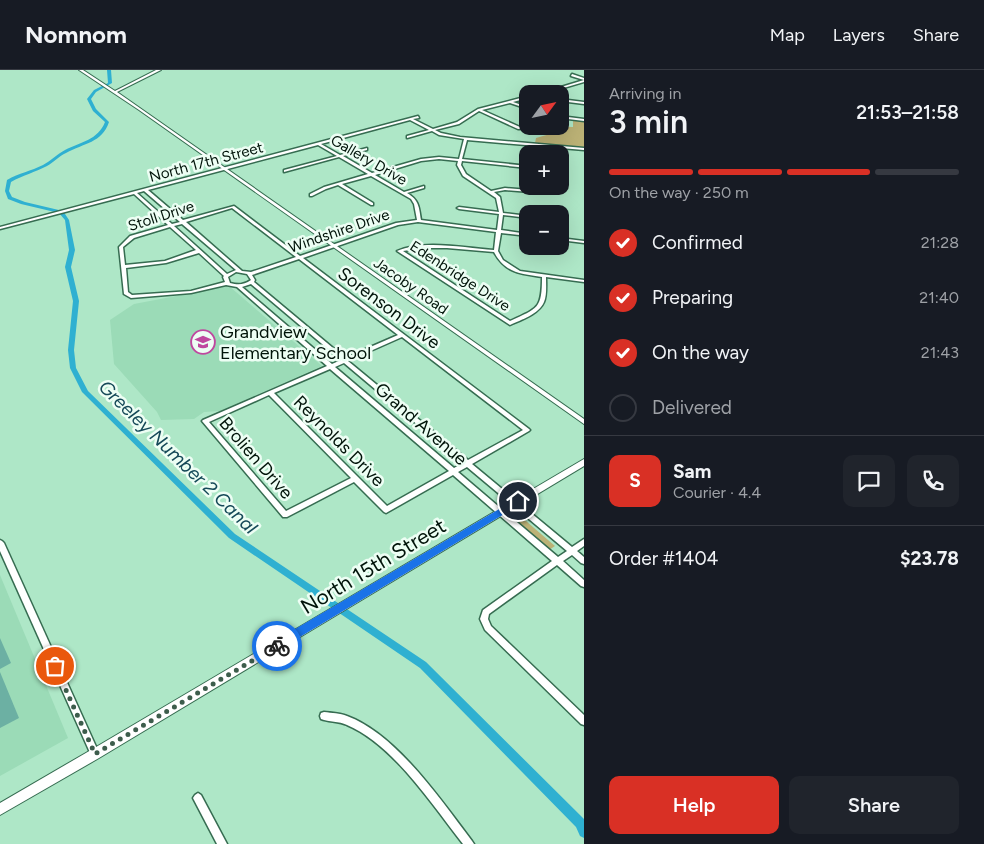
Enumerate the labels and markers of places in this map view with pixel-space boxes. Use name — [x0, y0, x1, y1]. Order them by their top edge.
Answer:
place label: Grandview Elementary School — [220, 321, 371, 364]
school or university icon: Grandview Elementary School — [190, 329, 216, 355]
pin — [497, 480, 539, 522]
pin — [34, 645, 76, 687]

